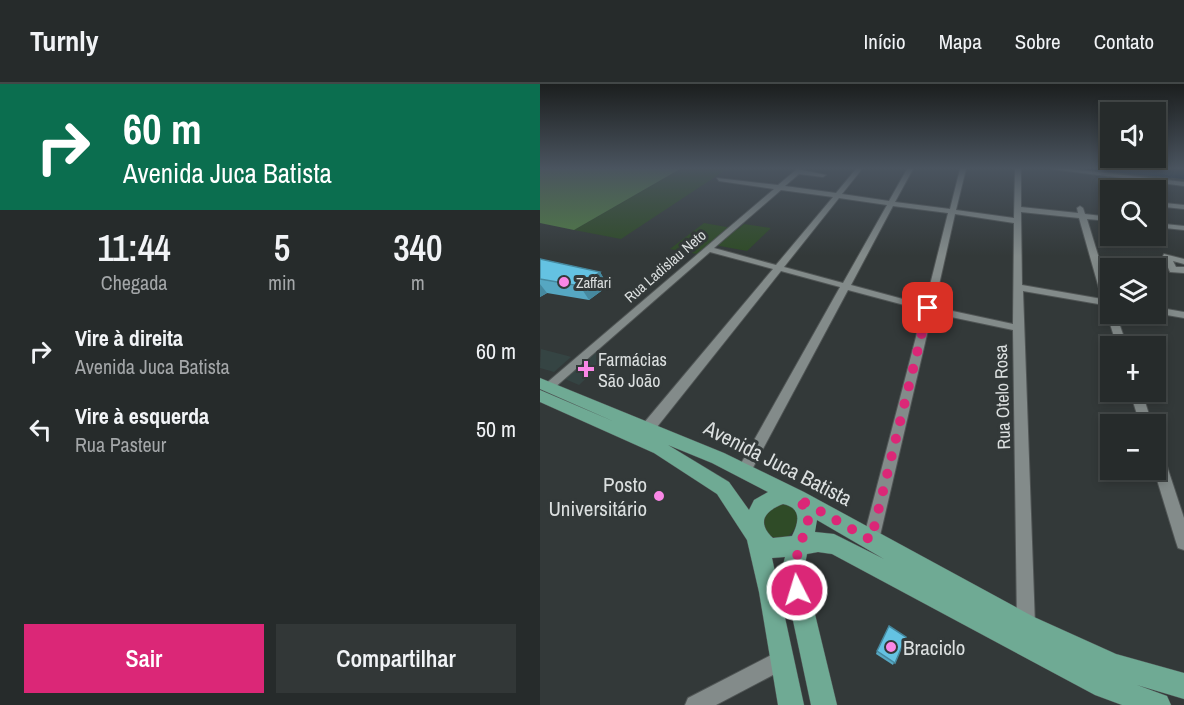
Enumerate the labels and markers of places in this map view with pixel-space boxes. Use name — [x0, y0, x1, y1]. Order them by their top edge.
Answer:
place label: Zaffari — [576, 272, 611, 293]
marker: Zaffari — [557, 275, 571, 289]
pin — [902, 282, 953, 333]
place label: Farmácias São João — [598, 347, 667, 393]
marker: Farmácias São João — [579, 362, 593, 376]
place label: Posto Universitário — [548, 470, 647, 523]
marker: Posto Universitário — [652, 489, 666, 503]
place label: Braciclo — [903, 633, 965, 662]
marker: Braciclo — [884, 640, 898, 654]

